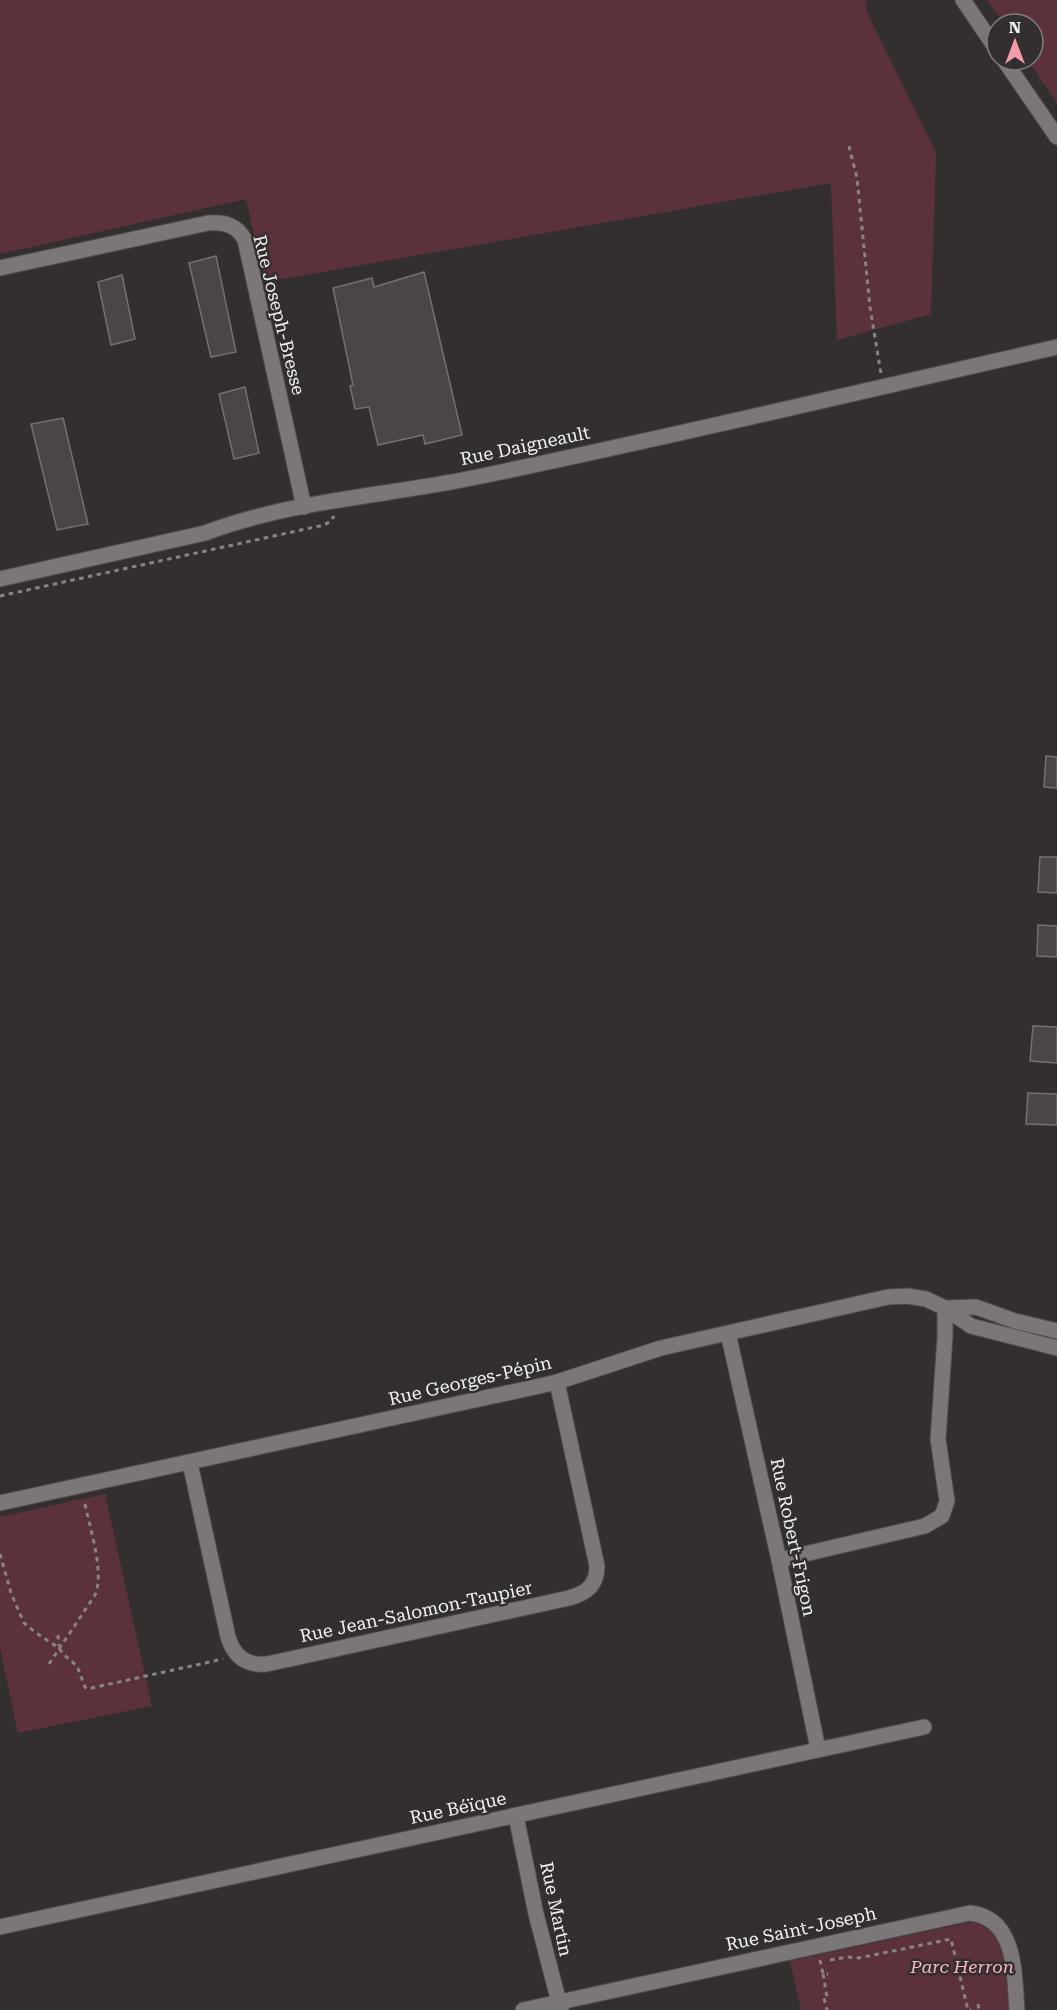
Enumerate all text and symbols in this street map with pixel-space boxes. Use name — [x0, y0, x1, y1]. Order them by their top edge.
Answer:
north arrow — [985, 12, 1045, 72]
text: N — [1009, 18, 1021, 37]
street label: Rue Joseph-Bresse — [249, 233, 310, 397]
street label: Rue Daigneault — [458, 421, 592, 470]
street label: Rue Georges-Pépin — [386, 1351, 554, 1409]
street label: Rue Robert-Frigon — [766, 1456, 821, 1618]
street label: Rue Jean-Salomon-Taupier — [298, 1577, 534, 1646]
street label: Rue Béïque — [408, 1787, 508, 1828]
street label: Rue Martin — [536, 1860, 577, 1959]
street label: Rue Saint-Joseph — [724, 1902, 878, 1955]
park label: Parc Herron — [909, 1956, 1014, 1977]

